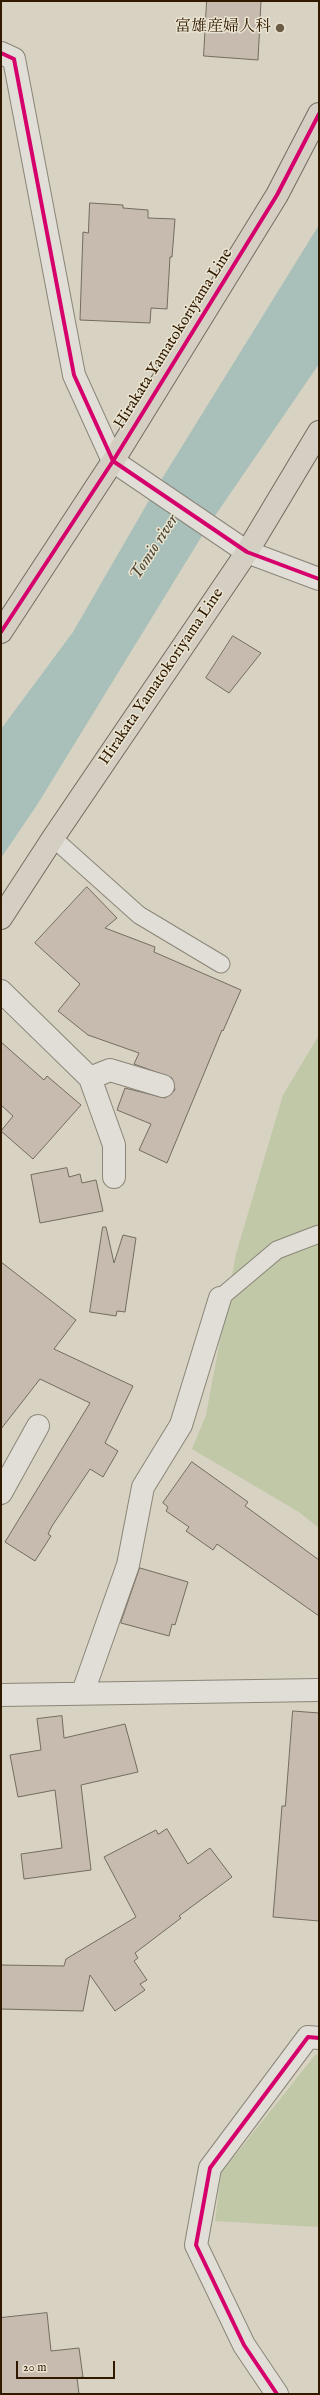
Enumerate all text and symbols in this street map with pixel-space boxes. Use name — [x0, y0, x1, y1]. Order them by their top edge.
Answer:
place label: 富雄産婦人科 — [175, 18, 271, 38]
marker: 富雄産婦人科 — [274, 22, 286, 34]
street label: Hirakata Yamatokoriyama Line — [111, 245, 237, 433]
water label: Tomio river — [126, 511, 184, 585]
street label: Hirakata Yamatokoriyama Line — [96, 585, 228, 769]
scale bar — [18, 2353, 117, 2379]
text: 20 m — [23, 2360, 46, 2375]

